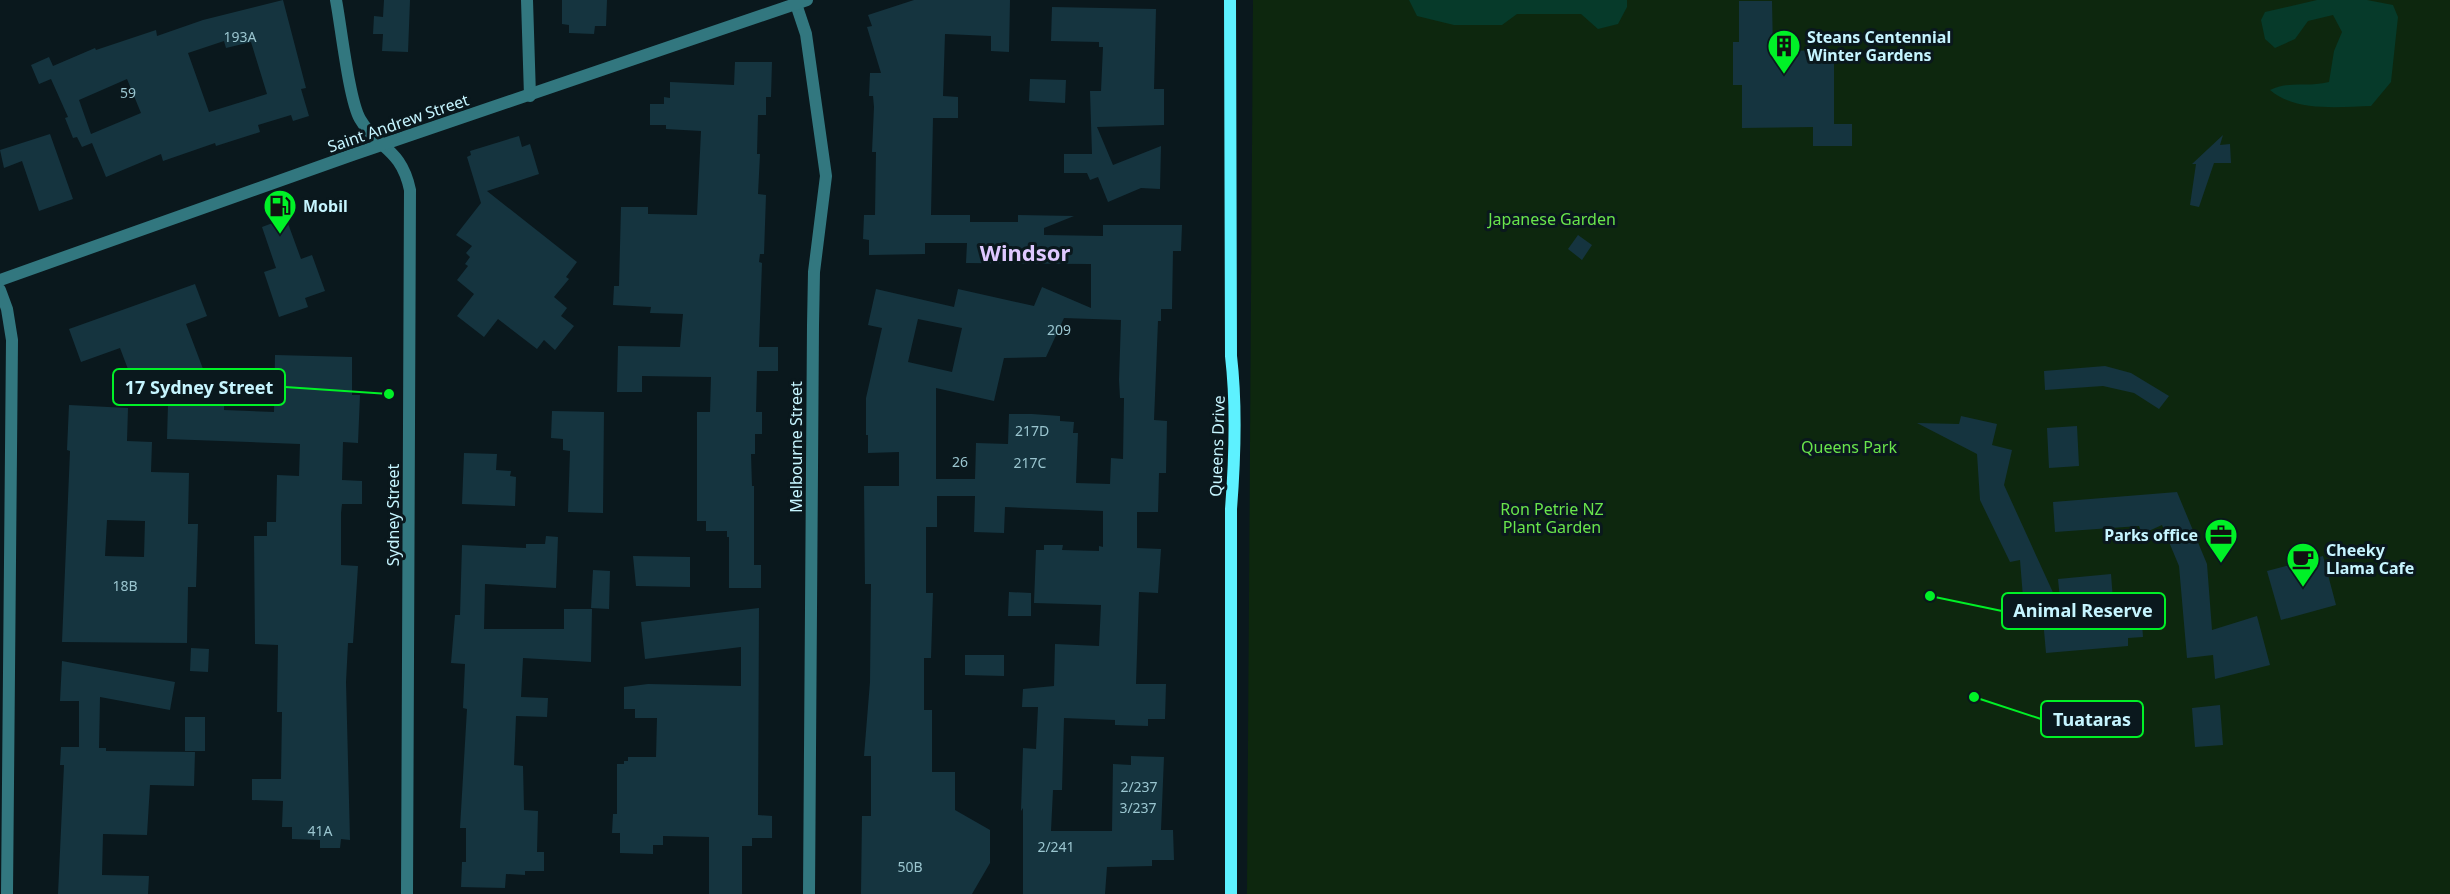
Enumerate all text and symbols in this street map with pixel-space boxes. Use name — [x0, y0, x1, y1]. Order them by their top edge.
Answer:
place label: Steans Centennial Winter Gardens — [1807, 26, 1951, 66]
house number: 193A — [224, 27, 257, 46]
building icon: Steans Centennial Winter Gardens — [1766, 28, 1802, 75]
house number: 59 — [120, 83, 136, 102]
street label: Saint Andrew Street — [324, 88, 472, 158]
fuel station icon: Mobil — [262, 188, 298, 235]
place label: Mobil — [303, 195, 348, 217]
park label: Japanese Garden — [1486, 208, 1616, 230]
district label: Windsor — [980, 237, 1071, 267]
house number: 209 — [1047, 320, 1071, 339]
callout: 17 Sydney Street — [113, 369, 285, 405]
text: 17 Sydney Street — [125, 375, 273, 399]
street label: Melbourne Street — [785, 381, 807, 513]
street label: Queens Drive — [1204, 395, 1230, 497]
house number: 217D — [1015, 421, 1049, 440]
park label: Queens Park — [1801, 436, 1897, 458]
house number: 26 — [952, 452, 968, 471]
house number: 217C — [1014, 453, 1047, 472]
street label: Sydney Street — [382, 464, 404, 566]
park label: Ron Petrie NZ Plant Garden — [1500, 498, 1604, 538]
office icon: Parks office — [2203, 517, 2239, 564]
place label: Parks office — [2104, 524, 2198, 546]
place label: Cheeky Llama Cafe — [2326, 539, 2414, 579]
cafe icon: Cheeky Llama Cafe — [2285, 541, 2321, 588]
house number: 18B — [112, 576, 138, 595]
callout: Animal Reserve — [2002, 593, 2165, 629]
text: Animal Reserve — [2013, 598, 2153, 622]
callout: Tuataras — [2041, 701, 2143, 737]
text: Tuataras — [2053, 707, 2131, 731]
house number: 2/237 — [1120, 777, 1158, 796]
house number: 3/237 — [1119, 798, 1157, 817]
house number: 41A — [308, 821, 333, 840]
house number: 2/241 — [1037, 837, 1075, 856]
house number: 50B — [897, 857, 923, 876]

